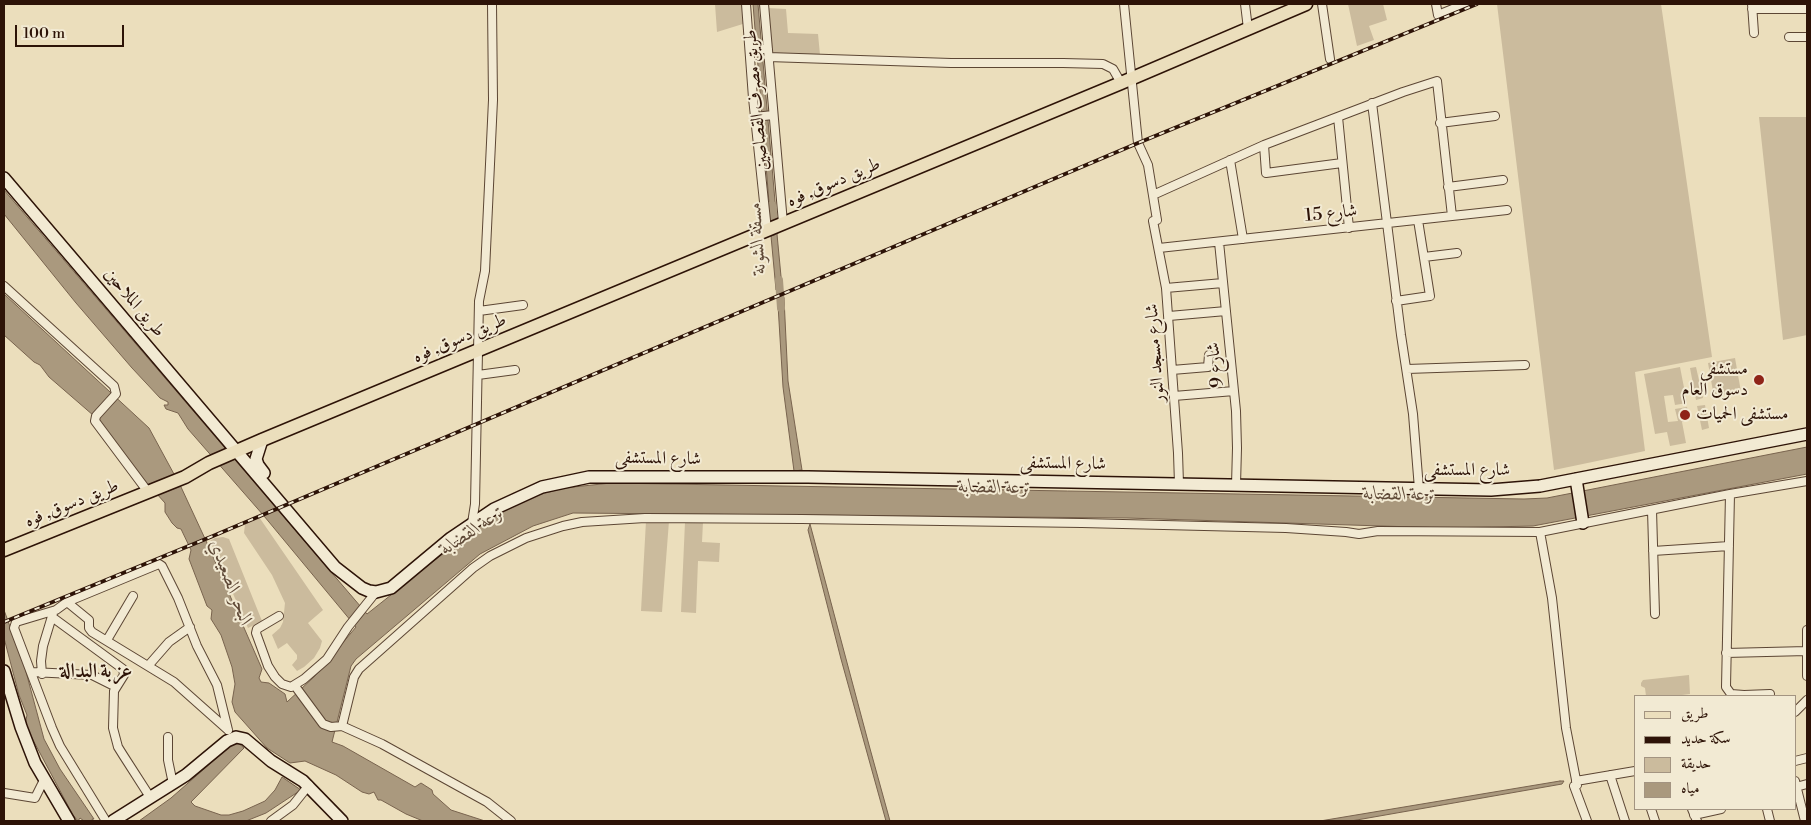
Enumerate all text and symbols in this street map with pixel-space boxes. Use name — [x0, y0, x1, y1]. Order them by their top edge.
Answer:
scale bar — [18, 15, 126, 47]
text: 100 m — [23, 24, 65, 43]
street label: طريق مصرف القصاصين — [740, 29, 774, 171]
street label: طريق دسوق, فوه — [784, 154, 884, 212]
water label: مسقة الشونة — [744, 201, 772, 275]
street label: شارع 15 — [1304, 201, 1358, 227]
street label: طريق الملاحين — [99, 264, 169, 342]
street label: شارع مسجد النور — [1142, 303, 1170, 403]
street label: طريق دسوق, فوه — [410, 310, 510, 368]
street label: شارع 9 — [1203, 341, 1229, 389]
place label: مستشفى دسوق العام — [1681, 359, 1748, 402]
marker: مستشفى دسوق العام — [1752, 373, 1766, 387]
place label: مستشفى الحميات — [1696, 404, 1789, 426]
marker: مستشفى الحميات — [1678, 408, 1692, 422]
street label: شارع المستشفى — [615, 447, 701, 471]
street label: شارع المستشفى — [1020, 452, 1106, 476]
street label: شارع المستشفى — [1424, 460, 1510, 482]
street label: طريق دسوق, فوه — [22, 475, 122, 533]
water label: ترعة القضابة — [958, 476, 1032, 500]
water label: ترعة القضابة — [1363, 483, 1437, 507]
water label: ترعة القضابة — [436, 501, 510, 561]
water label: البحر الصعيدي — [203, 537, 257, 629]
district label: عزبة البدالة — [60, 660, 132, 684]
legend — [1634, 695, 1796, 810]
text: طريق — [1681, 704, 1708, 723]
text: سكة حديد — [1681, 729, 1731, 748]
text: حديقة — [1681, 754, 1711, 773]
text: مياه — [1681, 779, 1699, 798]

